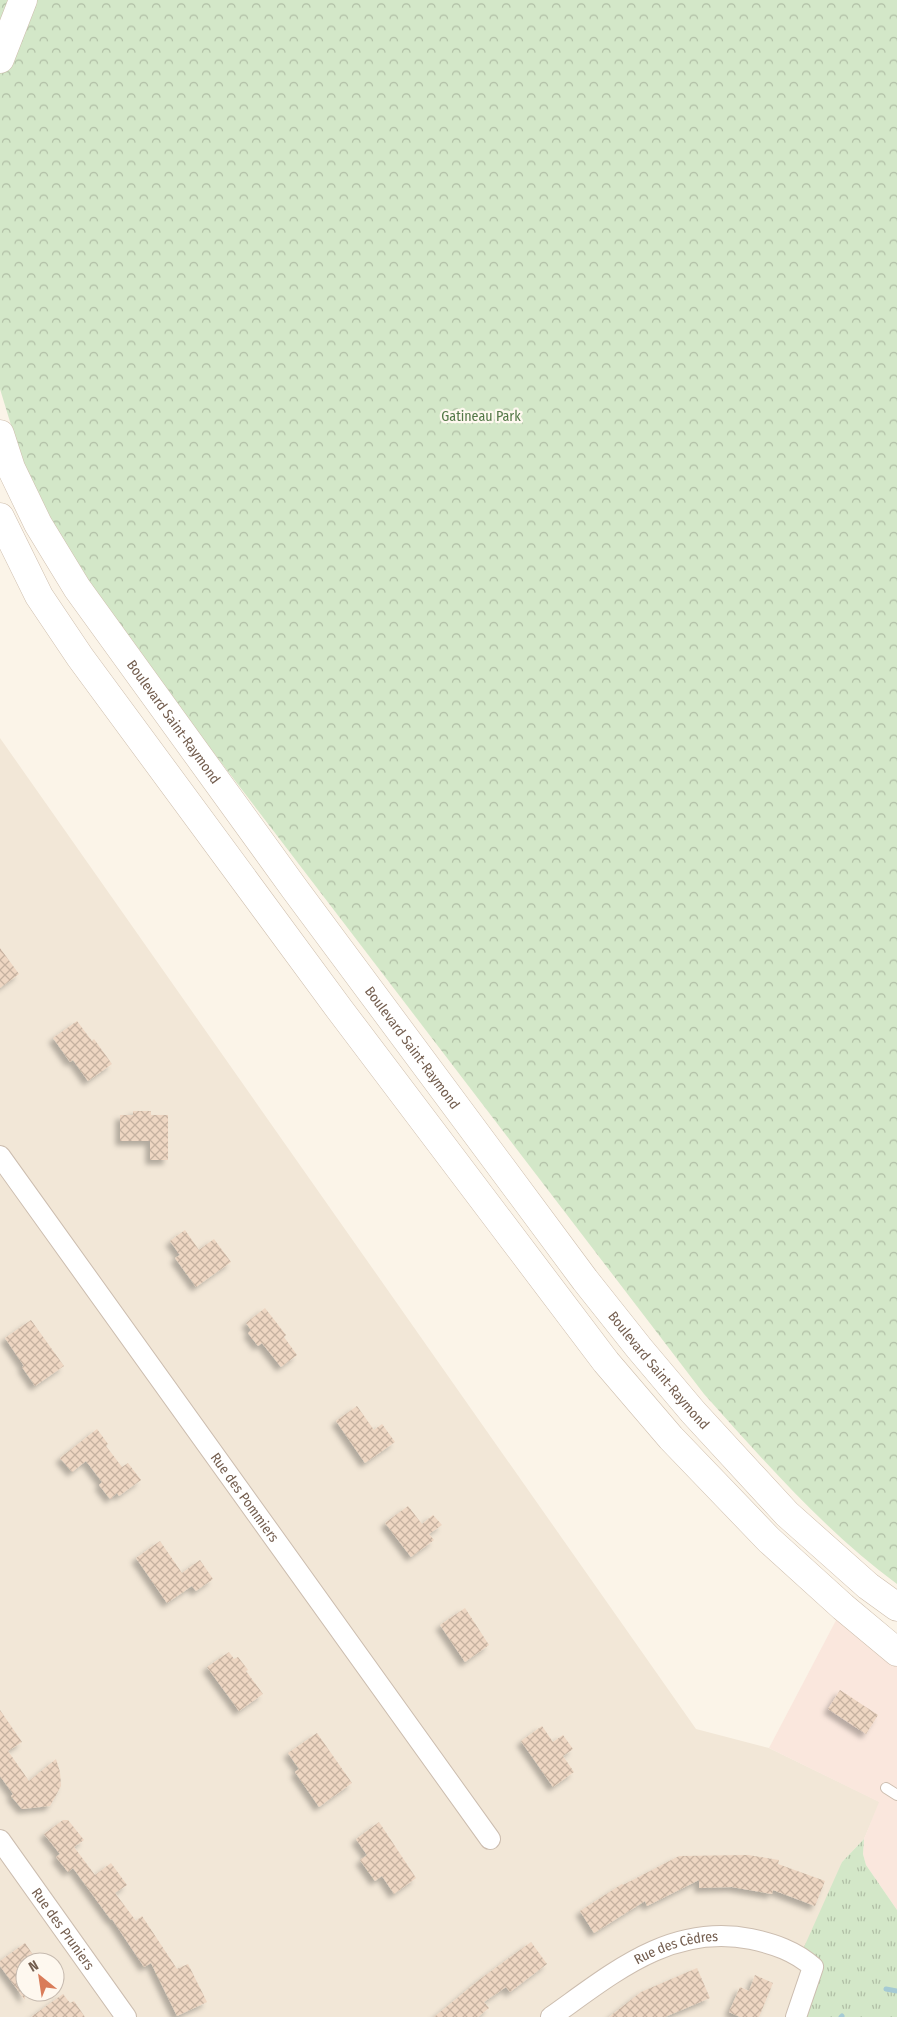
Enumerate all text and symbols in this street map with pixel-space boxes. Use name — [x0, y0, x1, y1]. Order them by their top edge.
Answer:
park label: Gatineau Park — [441, 408, 521, 425]
street label: Boulevard Saint-Raymond — [123, 657, 224, 787]
street label: Boulevard Saint-Raymond — [361, 983, 464, 1112]
street label: Boulevard Saint-Raymond — [605, 1308, 713, 1433]
street label: Rue des Pommiers — [207, 1449, 283, 1545]
street label: Rue des Pruniers — [28, 1884, 98, 1973]
street label: Rue des Cèdres — [631, 1927, 718, 1968]
north arrow — [15, 1952, 65, 2002]
text: N — [26, 1957, 42, 1976]

